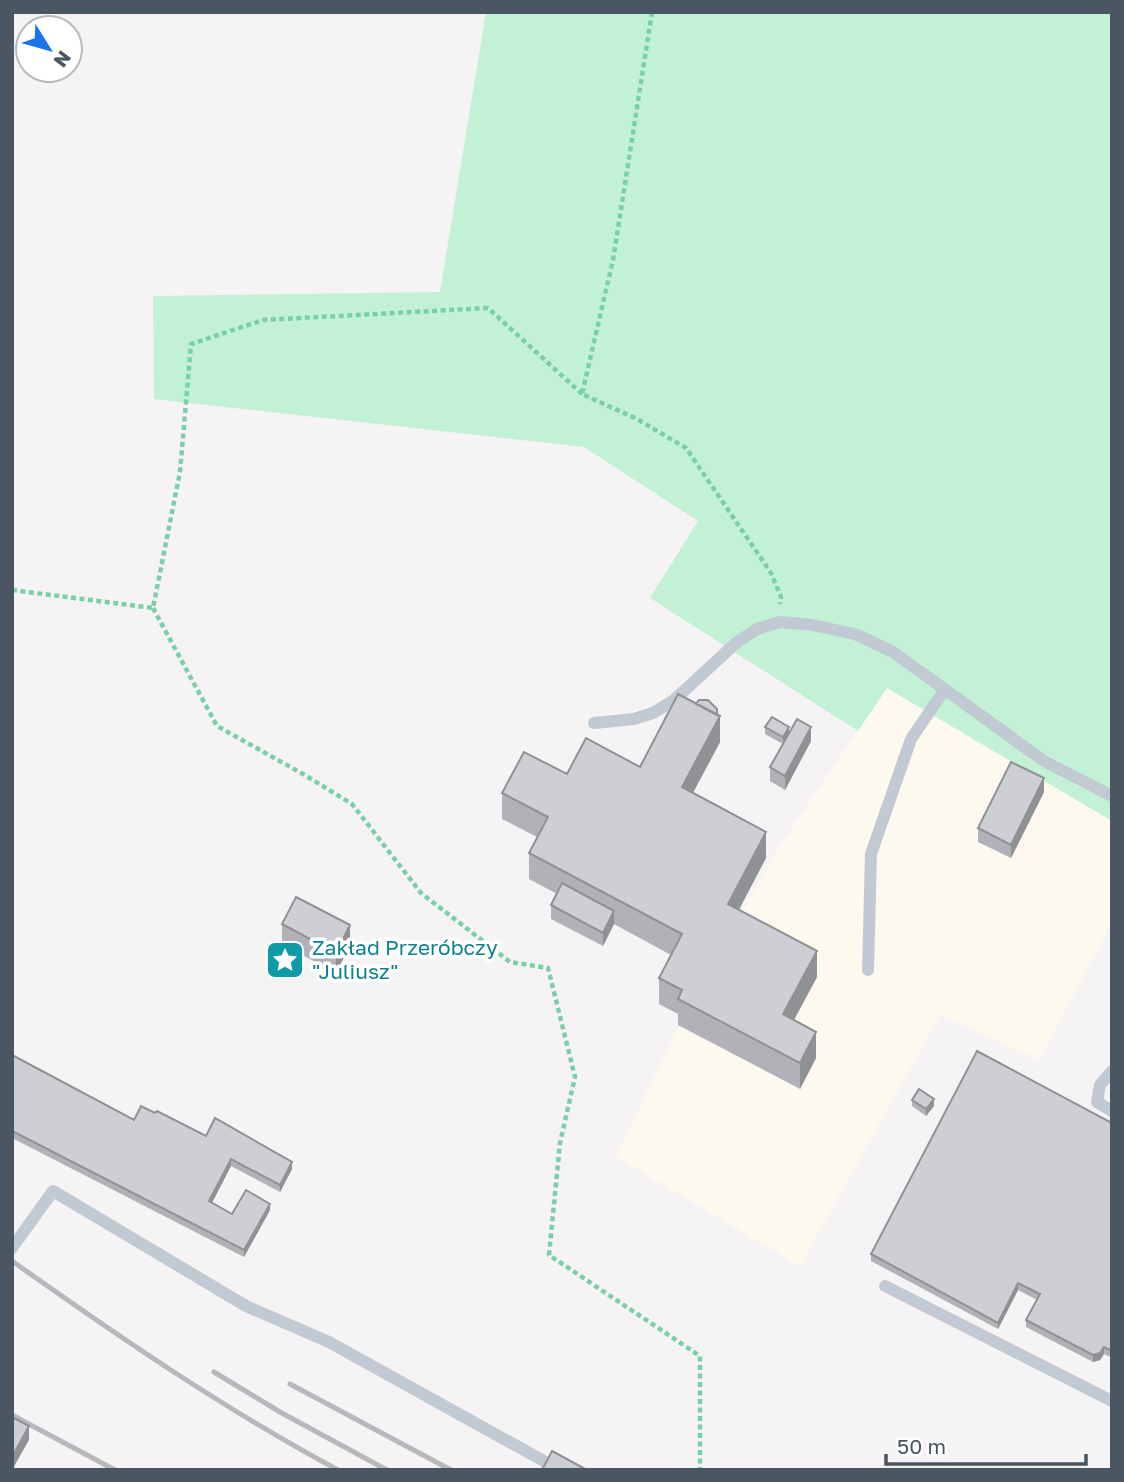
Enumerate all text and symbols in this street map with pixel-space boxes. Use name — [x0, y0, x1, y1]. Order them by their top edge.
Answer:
north arrow — [14, 14, 84, 84]
text: N — [49, 47, 77, 72]
place label: Zakład Przeróbczy "Juliusz" — [312, 934, 498, 984]
place icon: Zakład Przeróbczy "Juliusz" — [264, 939, 306, 981]
scale bar — [886, 1422, 1086, 1466]
text: 50 m — [897, 1433, 946, 1459]

